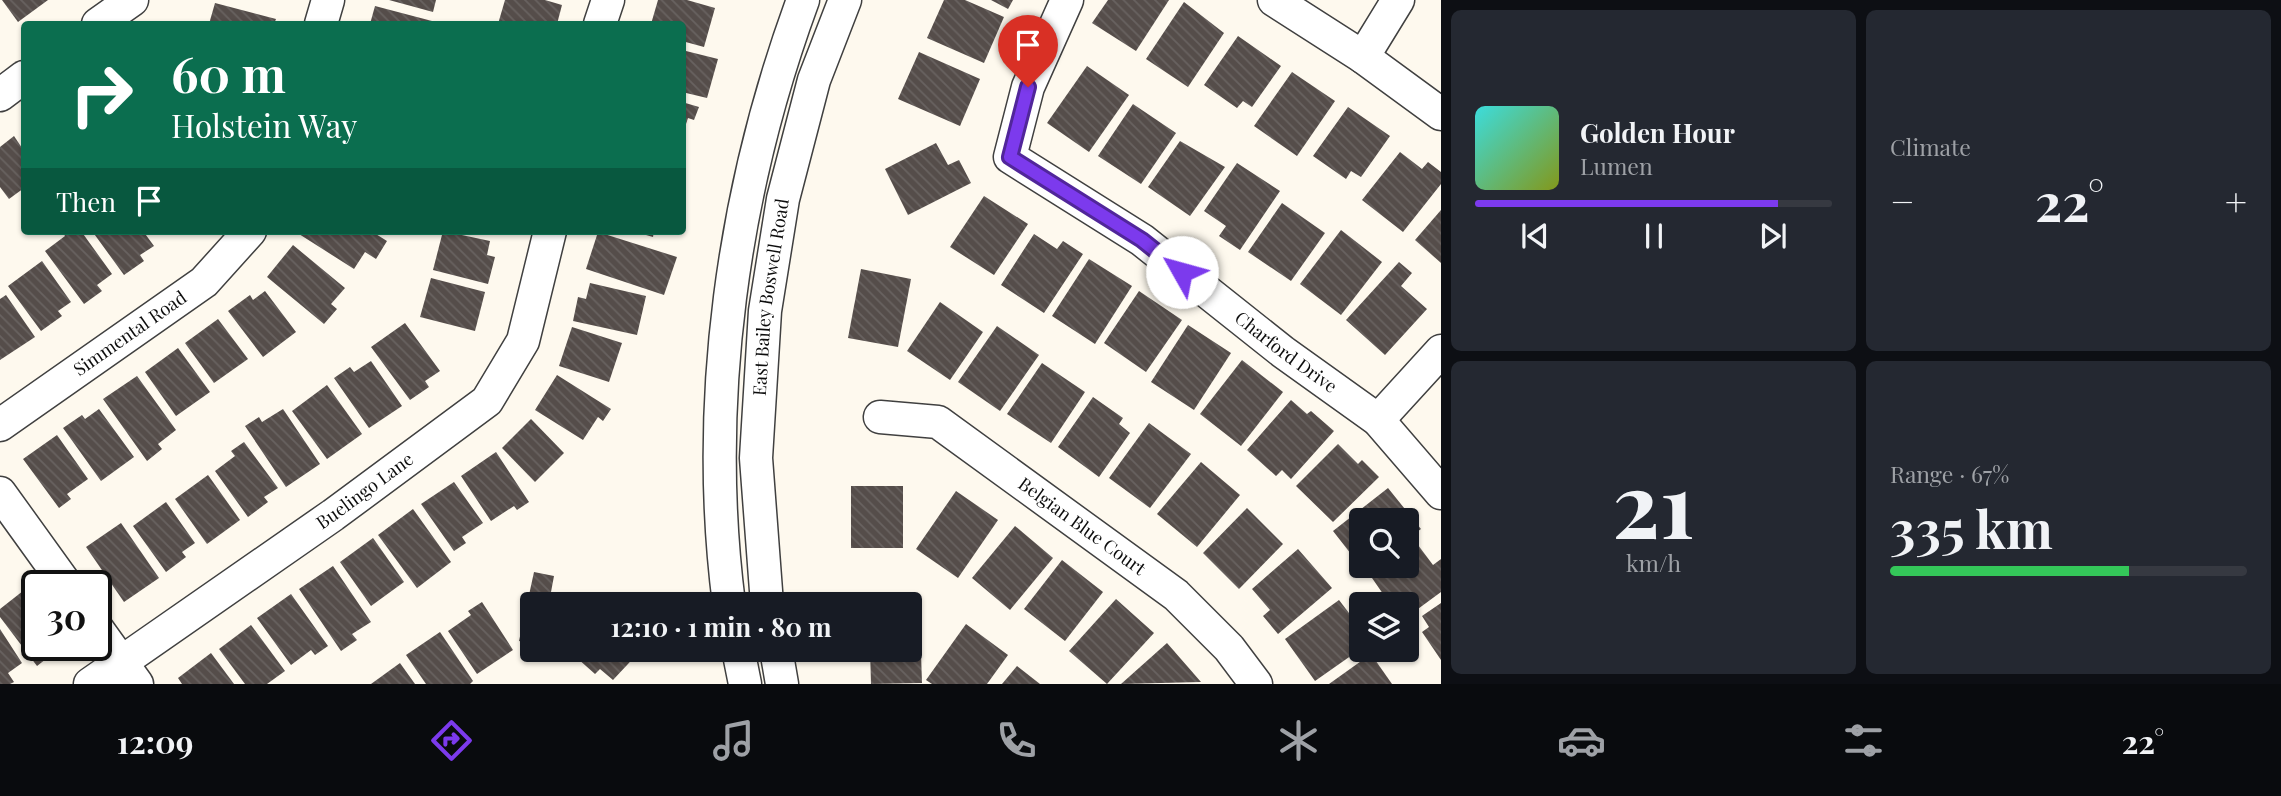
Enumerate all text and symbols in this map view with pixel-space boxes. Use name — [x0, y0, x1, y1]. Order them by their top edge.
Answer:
pin — [998, 15, 1058, 87]
icon: arrive — [1009, 26, 1047, 64]
text: 60 m — [171, 40, 286, 105]
icon: right — [56, 49, 147, 140]
text: Holstein Way — [171, 103, 357, 146]
text: Golden Hour — [1580, 115, 1735, 150]
text: Climate — [1890, 131, 1971, 162]
text: Lumen — [1580, 150, 1653, 181]
text: 22° — [2035, 166, 2104, 235]
text: − — [1890, 175, 1915, 226]
text: + — [2225, 175, 2247, 226]
icon: arrive — [130, 182, 168, 220]
text: Then — [56, 184, 116, 219]
street label: East Bailey Boswell Road — [747, 196, 794, 397]
icon: previous — [1516, 217, 1554, 255]
icon: pause — [1635, 217, 1673, 255]
icon: next — [1754, 217, 1792, 255]
position arrow — [1145, 235, 1219, 309]
street label: Simmental Road — [68, 285, 191, 381]
street label: Charford Drive — [1230, 305, 1342, 398]
text: 21 — [1612, 441, 1695, 562]
street label: Buelingo Lane — [311, 447, 418, 534]
text: Range · 67% — [1890, 458, 2009, 489]
street label: Belgian Blue Court — [1014, 471, 1151, 580]
text: 335 km — [1890, 493, 2053, 562]
map controls — [1349, 508, 1419, 662]
button: search — [1349, 508, 1419, 578]
text: km/h — [1626, 547, 1681, 578]
speed limit sign: 30 — [21, 570, 112, 661]
button: layers — [1349, 592, 1419, 662]
text: 12:10 · 1 min · 80 m — [610, 609, 832, 644]
icon: directions — [427, 716, 476, 765]
icon: music — [709, 716, 758, 765]
icon: phone — [992, 716, 1041, 765]
icon: climate — [1274, 716, 1323, 765]
icon: car — [1557, 716, 1606, 765]
icon: filters — [1839, 716, 1888, 765]
text: 12:09 — [117, 719, 193, 762]
text: 22° — [2122, 719, 2164, 762]

